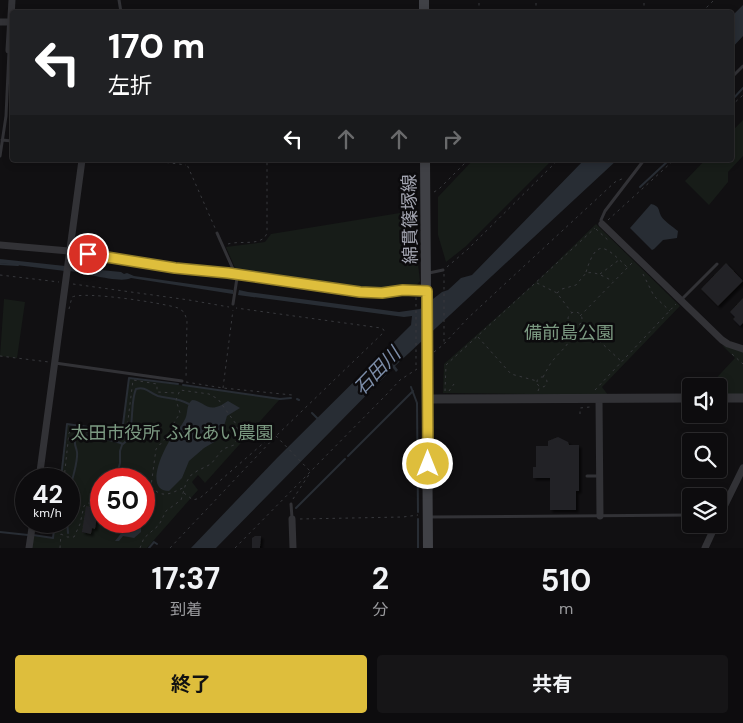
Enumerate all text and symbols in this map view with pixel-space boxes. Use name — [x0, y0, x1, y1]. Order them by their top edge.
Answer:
text: 170 m — [108, 23, 205, 69]
icon: left — [25, 30, 90, 95]
text: 左折 — [108, 71, 152, 100]
icon: left — [279, 125, 307, 153]
icon: ahead — [332, 125, 360, 153]
icon: ahead — [385, 125, 413, 153]
icon: right — [438, 125, 466, 153]
street label: 綿貫篠塚線 — [397, 174, 423, 264]
pin — [67, 233, 109, 275]
icon: arrive — [74, 240, 102, 268]
park label: 備前島公園 — [524, 321, 614, 345]
water label: 石田川 — [348, 340, 407, 400]
map controls — [682, 378, 727, 533]
button: sound — [682, 378, 727, 423]
park label: 太田市役所 ふれあい農園 — [71, 421, 273, 445]
button: search — [682, 433, 727, 478]
position arrow — [401, 437, 453, 489]
speed limit sign: 50 — [90, 468, 155, 533]
text: 42 — [32, 478, 63, 511]
button: layers — [682, 488, 727, 533]
text: km/h — [33, 505, 62, 521]
text: 17:37 — [152, 559, 220, 598]
text: 2 — [372, 559, 389, 598]
text: 510 — [541, 561, 591, 600]
text: m — [559, 598, 573, 619]
text: 到着 — [170, 599, 202, 620]
text: 分 — [372, 599, 388, 620]
button: 終了 — [15, 655, 367, 713]
button: 共有 — [377, 655, 728, 713]

